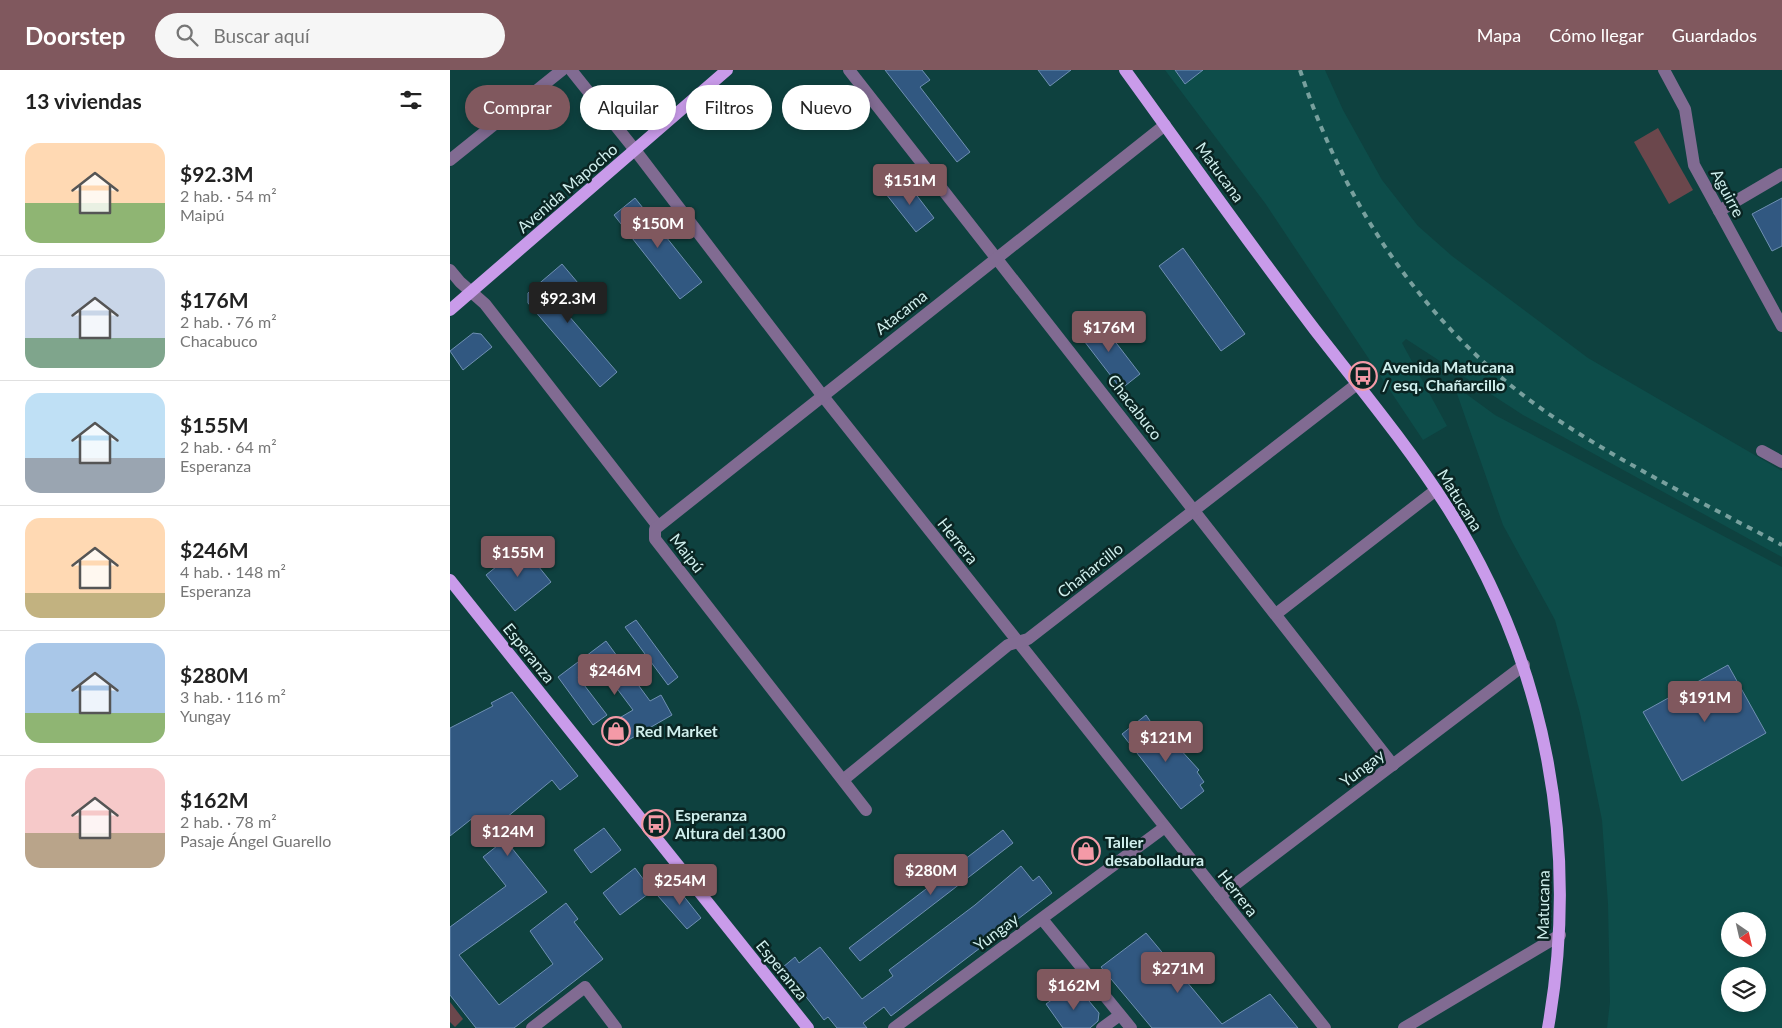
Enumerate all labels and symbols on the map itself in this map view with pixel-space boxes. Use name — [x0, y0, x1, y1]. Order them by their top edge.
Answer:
street label: Matucana — [1192, 138, 1249, 205]
street label: Avenida Mapocho — [513, 139, 621, 236]
pin: $151M — [875, 164, 945, 206]
street label: Aguirre — [1708, 165, 1749, 220]
pin: $150M — [623, 206, 693, 249]
pin: $92.3M — [527, 282, 609, 324]
street label: Atacama — [871, 285, 930, 338]
pin: $176M — [1074, 310, 1144, 353]
place label: Avenida Matucana / esq. Chañarcillo — [1381, 357, 1514, 394]
bus stop icon: Avenida Matucana / esq. Chañarcillo — [1348, 361, 1378, 391]
street label: Chacabuco — [1104, 370, 1167, 443]
street label: Matucana — [1434, 465, 1487, 534]
street label: Herrera — [934, 514, 983, 568]
street label: Maipú — [666, 529, 709, 576]
pin: $155M — [483, 536, 553, 578]
street label: Chañarcillo — [1053, 538, 1126, 601]
street label: Esperanza — [500, 619, 559, 686]
pin: $246M — [580, 654, 650, 696]
pin: $191M — [1670, 680, 1740, 723]
shop icon: Red Market — [601, 716, 631, 746]
pin: $121M — [1131, 720, 1201, 763]
place label: Red Market — [635, 721, 718, 740]
street label: Yungay — [1336, 744, 1388, 790]
place label: Esperanza Altura del 1300 — [674, 805, 786, 842]
bus stop icon: Esperanza Altura del 1300 — [641, 809, 671, 839]
pin: $124M — [473, 814, 543, 857]
place label: Taller desabolladura — [1105, 832, 1204, 869]
shop icon: Taller desabolladura — [1071, 836, 1101, 866]
pin: $280M — [896, 854, 966, 896]
pin: $254M — [645, 864, 715, 906]
street label: Herrera — [1214, 866, 1262, 920]
street label: Matucana — [1532, 870, 1553, 940]
street label: Yungay — [970, 908, 1022, 954]
north arrow — [1721, 912, 1766, 958]
street label: Esperanza — [753, 936, 812, 1003]
pin: $271M — [1143, 952, 1213, 994]
pin: $162M — [1039, 968, 1109, 1011]

